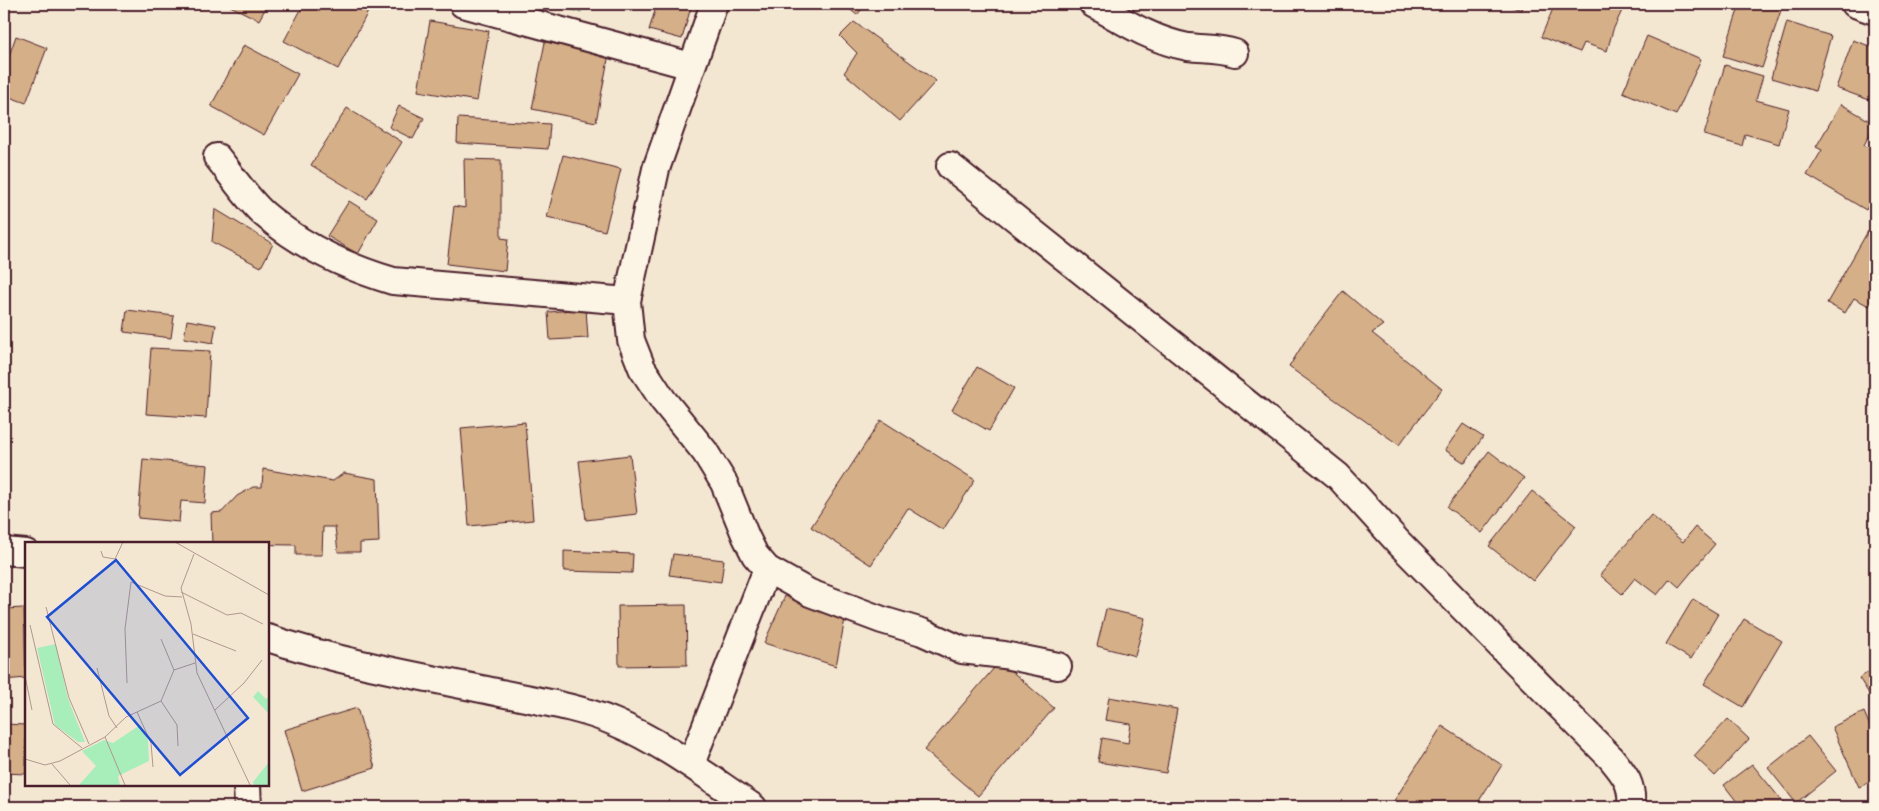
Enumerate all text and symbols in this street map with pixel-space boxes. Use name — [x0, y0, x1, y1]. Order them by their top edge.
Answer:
inset map — [25, 542, 269, 786]

